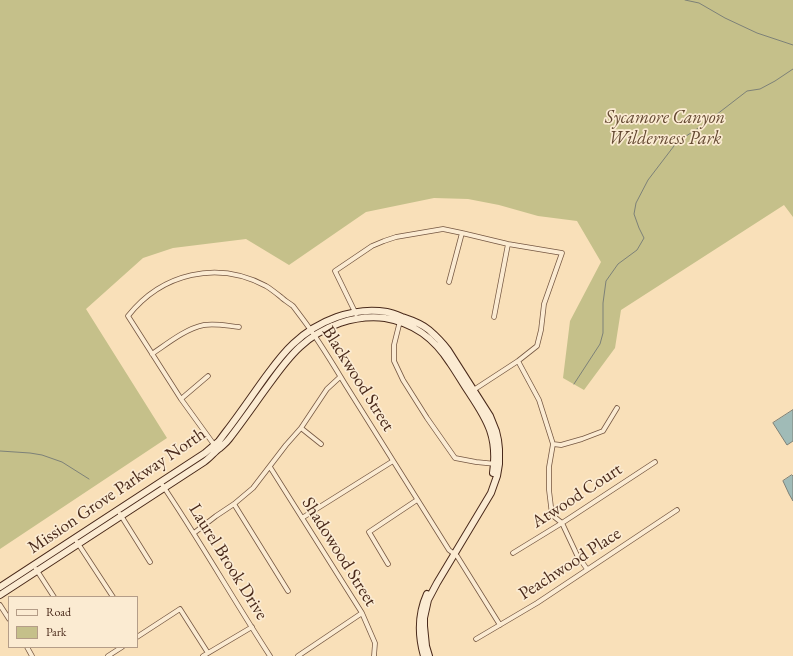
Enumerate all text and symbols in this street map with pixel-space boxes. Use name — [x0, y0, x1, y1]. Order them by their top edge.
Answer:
park label: Sycamore Canyon Wilderness Park — [605, 107, 725, 150]
street label: Blackwood Street — [317, 322, 399, 436]
street label: Mission Grove Parkway North — [24, 423, 210, 559]
street label: Atwood Court — [528, 459, 626, 533]
street label: Shadowood Street — [297, 493, 381, 611]
street label: Laurel Brook Drive — [184, 500, 272, 624]
street label: Peachwood Place — [515, 523, 625, 605]
legend — [8, 596, 138, 648]
text: Road — [46, 604, 71, 620]
text: Park — [46, 624, 66, 640]

